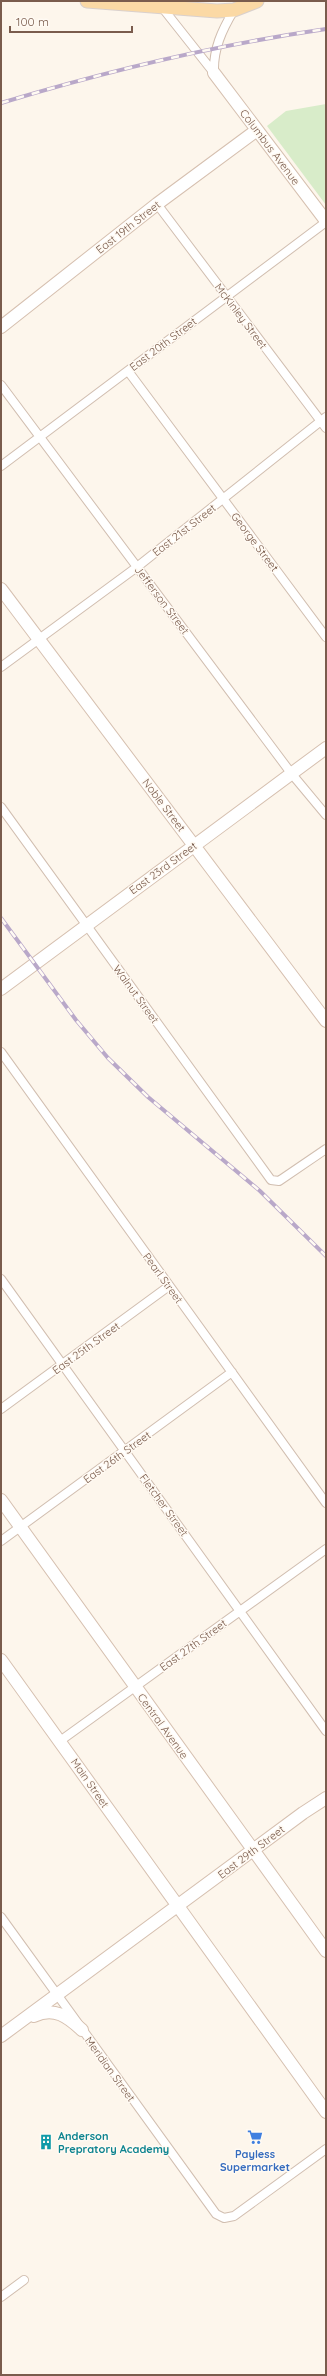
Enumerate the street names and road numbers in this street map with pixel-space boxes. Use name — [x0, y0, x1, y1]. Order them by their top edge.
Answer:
street label: Columbus Avenue — [237, 106, 303, 188]
street label: East 19th Street — [93, 197, 163, 257]
street label: McKinley Street — [212, 280, 270, 352]
street label: East 20th Street — [127, 314, 200, 374]
street label: East 21st Street — [149, 501, 219, 559]
street label: George Street — [228, 510, 282, 575]
street label: Jefferson Street — [132, 563, 192, 637]
street label: Noble Street — [139, 776, 189, 835]
street label: East 23rd Street — [126, 839, 200, 897]
street label: Walnut Street — [110, 962, 162, 1026]
street label: Pearl Street — [140, 1250, 186, 1306]
street label: East 25th Street — [50, 1319, 123, 1377]
street label: East 26th Street — [81, 1428, 154, 1486]
street label: Fletcher Street — [137, 1471, 192, 1539]
street label: East 27th Street — [157, 1616, 229, 1674]
street label: Central Avenue — [135, 1691, 191, 1761]
street label: Main Street — [68, 1755, 112, 1811]
street label: East 29th Street — [215, 1822, 287, 1882]
street label: Meridian Street — [82, 2034, 138, 2104]

